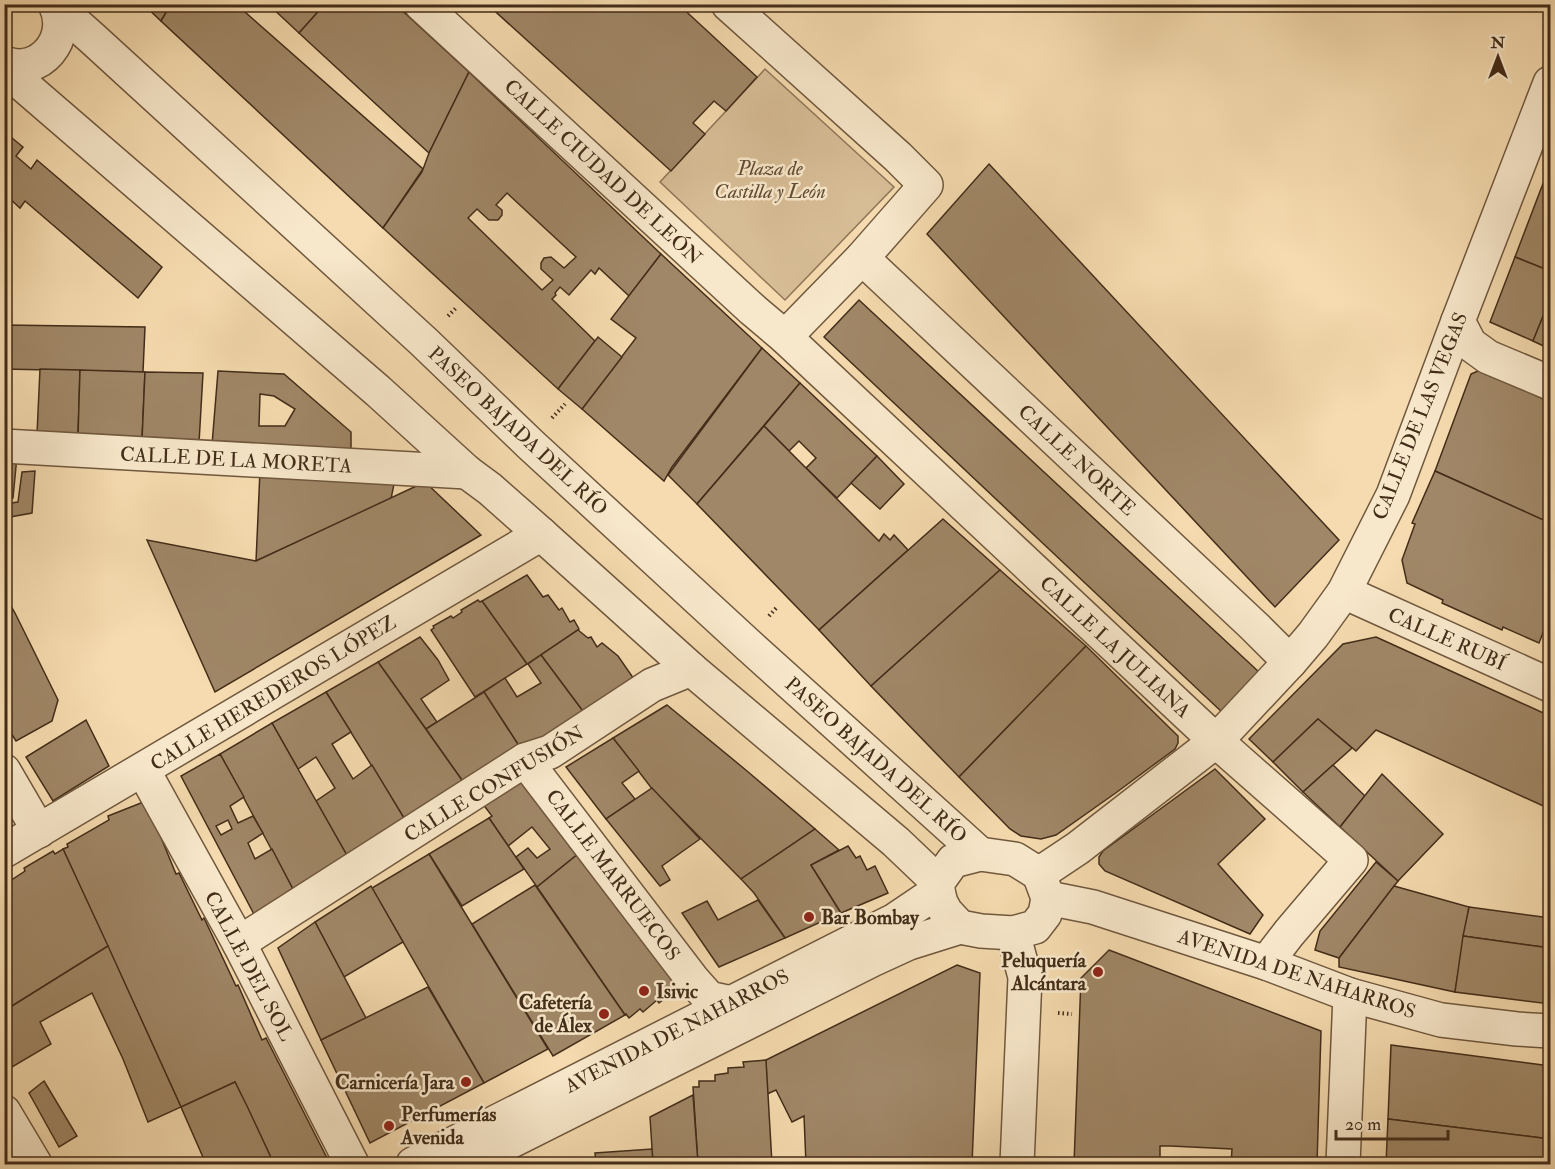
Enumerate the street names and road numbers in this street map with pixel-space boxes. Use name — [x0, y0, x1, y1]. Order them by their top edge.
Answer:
street label: CALLE CIUDAD DE LEÓN — [499, 73, 708, 270]
street label: CALLE DE LAS VEGAS — [1367, 309, 1473, 523]
street label: PASEO BAJADA DEL RÍO — [423, 340, 614, 521]
street label: CALLE NORTE — [1013, 399, 1141, 521]
street label: CALLE DE LA MORETA — [119, 441, 353, 479]
street label: CALLE LA JULIANA — [1034, 571, 1196, 724]
street label: CALLE RUBÍ — [1384, 601, 1511, 677]
street label: CALLE HEREDEROS LÓPEZ — [145, 609, 400, 776]
street label: PASEO BAJADA DEL RÍO — [780, 671, 973, 848]
street label: CALLE CONFUSIÓN — [399, 719, 589, 848]
street label: CALLE MARRUECOS — [540, 784, 686, 966]
street label: CALLE DEL SOL — [199, 887, 299, 1046]
street label: AVENIDA DE NAHARROS — [1174, 923, 1419, 1024]
street label: AVENIDA DE NAHARROS — [560, 963, 793, 1099]

